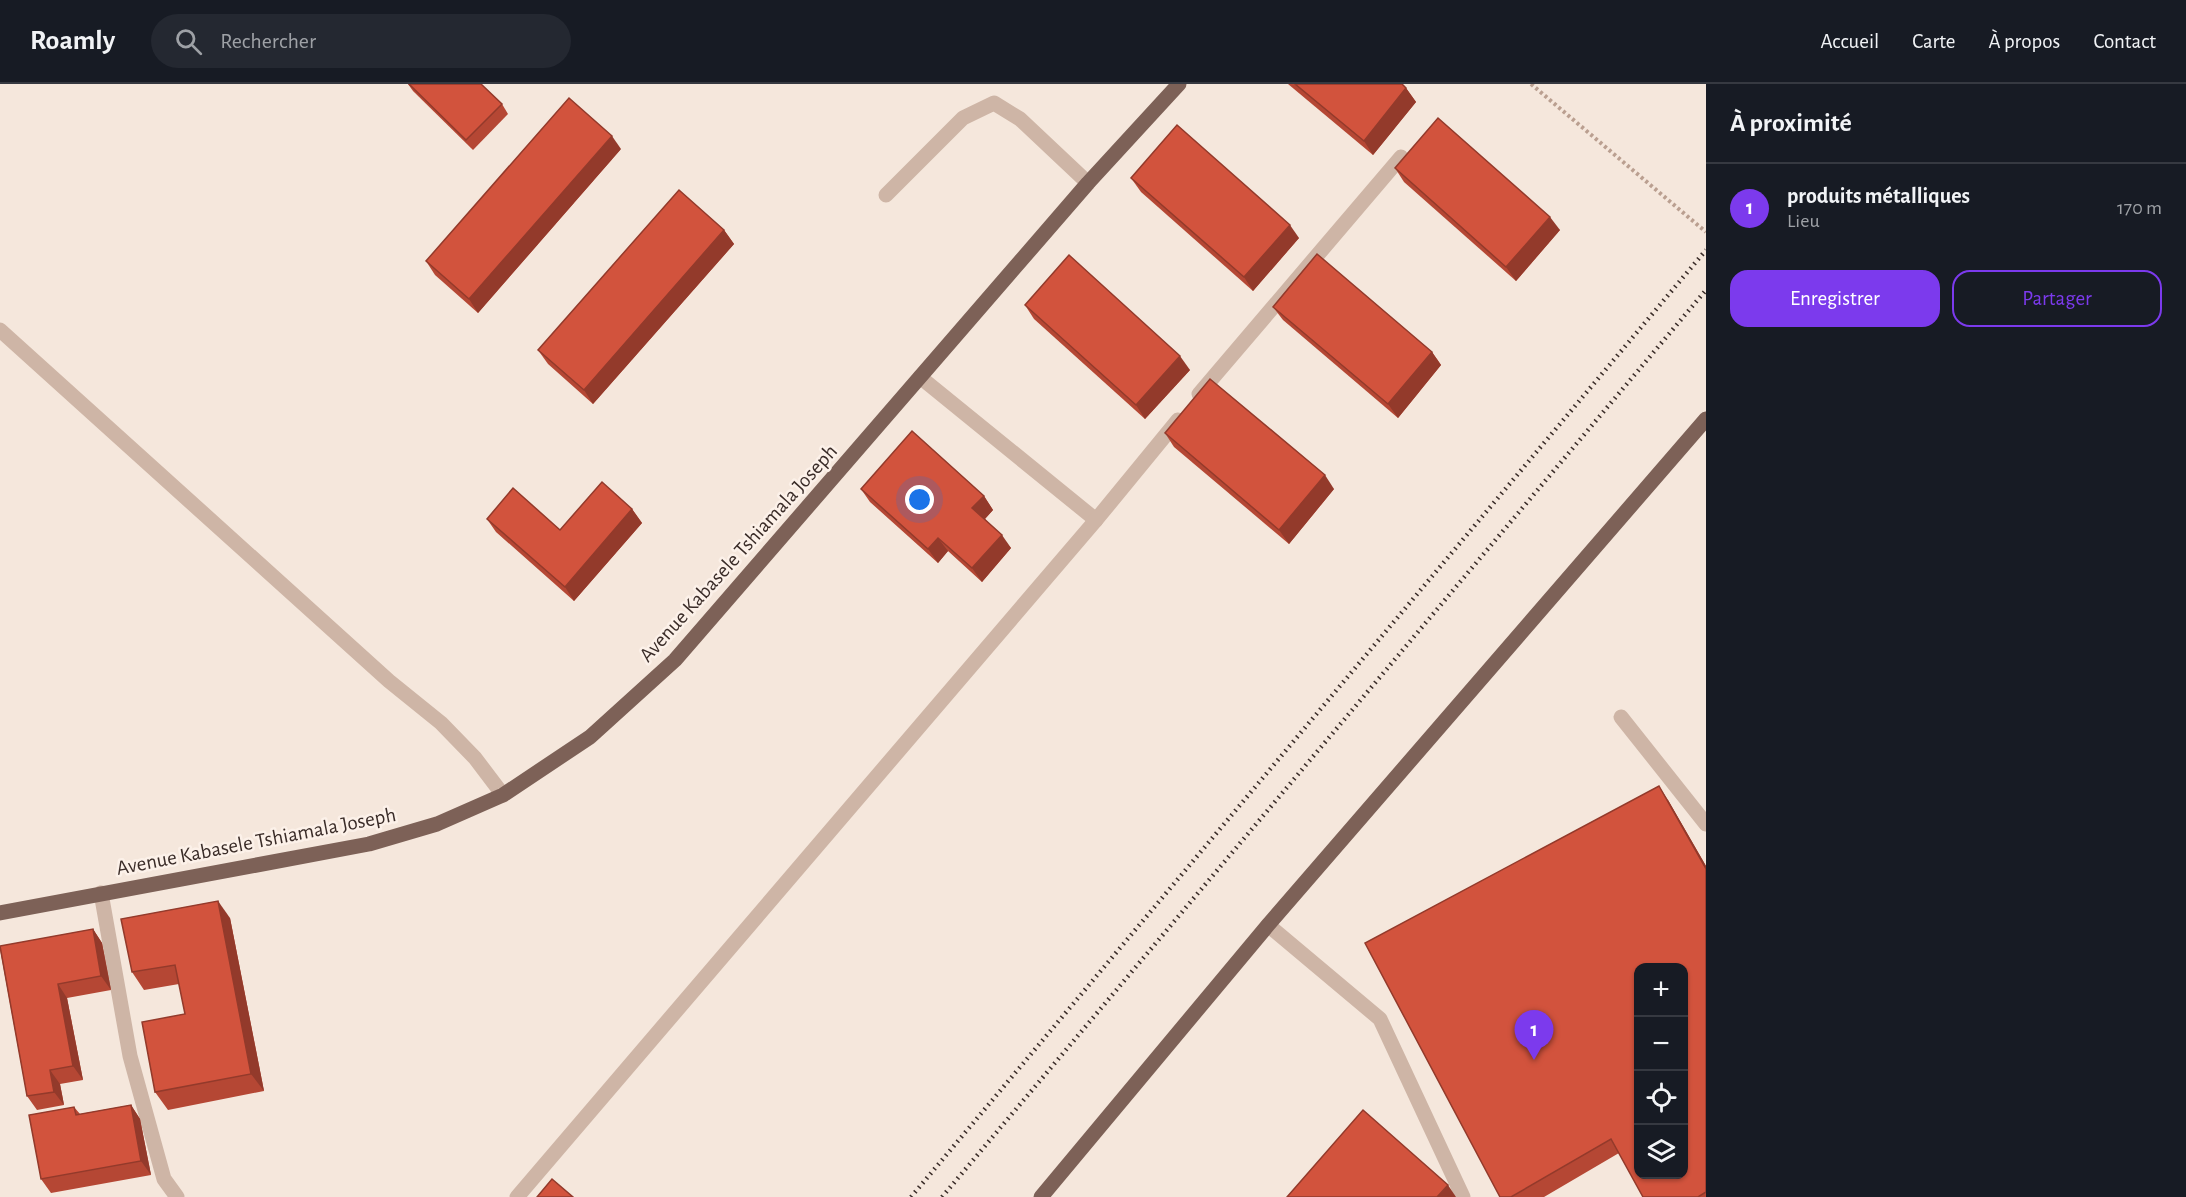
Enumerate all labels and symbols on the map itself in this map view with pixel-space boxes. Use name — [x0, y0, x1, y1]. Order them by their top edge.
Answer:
street label: Avenue Kabasele Tshiamala Joseph — [635, 441, 841, 666]
your location — [905, 485, 934, 514]
street label: Avenue Kabasele Tshiamala Joseph — [114, 804, 398, 879]
pin: 1 — [1514, 1010, 1553, 1060]

